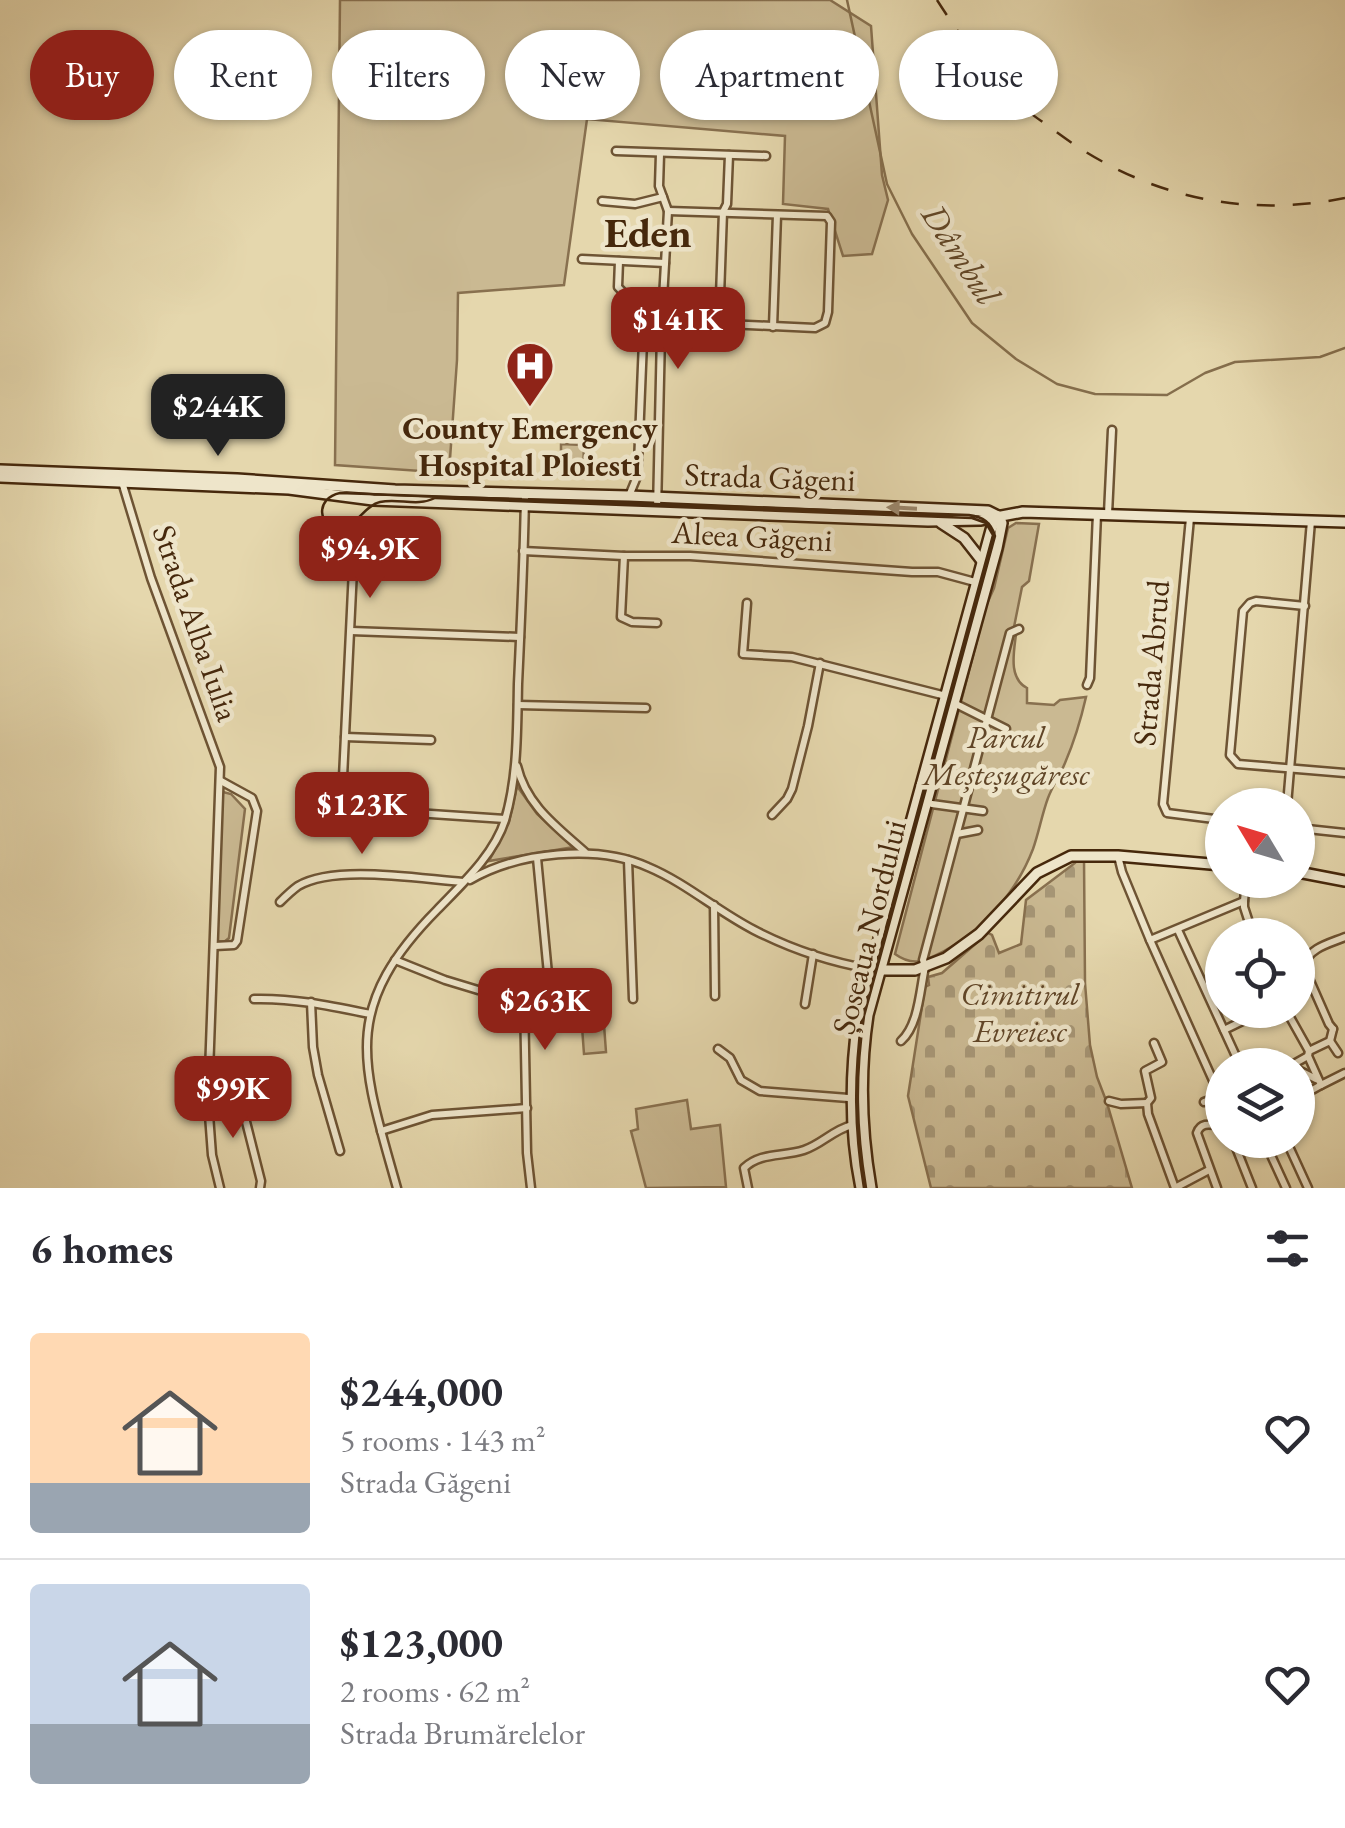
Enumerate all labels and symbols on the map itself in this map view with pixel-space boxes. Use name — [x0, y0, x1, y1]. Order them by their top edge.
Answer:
water label: Dâmbul — [911, 194, 1011, 314]
district label: Eden — [604, 205, 692, 260]
pin: $141K — [608, 287, 748, 372]
hospital icon: County Emergency Hospital Ploiesti — [504, 340, 556, 408]
pin: $244K — [148, 374, 288, 459]
place label: County Emergency Hospital Ploiesti — [402, 407, 658, 486]
street label: Strada Găgeni — [684, 453, 856, 501]
one-way arrow — [885, 500, 917, 516]
street label: Aleea Găgeni — [670, 511, 834, 561]
pin: $94.9K — [289, 516, 451, 601]
street label: Strada Alba Iulia — [143, 519, 249, 727]
street label: Strada Abrud — [1123, 578, 1179, 748]
park label: Parcul Meșteșugăresc — [921, 716, 1090, 795]
pin: $123K — [292, 772, 432, 857]
north arrow — [1205, 788, 1315, 898]
street label: Șoseaua Nordului — [822, 815, 916, 1039]
pin: $263K — [475, 968, 615, 1053]
park label: Cimitirul Evreiesc — [961, 973, 1080, 1052]
pin: $99K — [174, 1056, 292, 1141]

